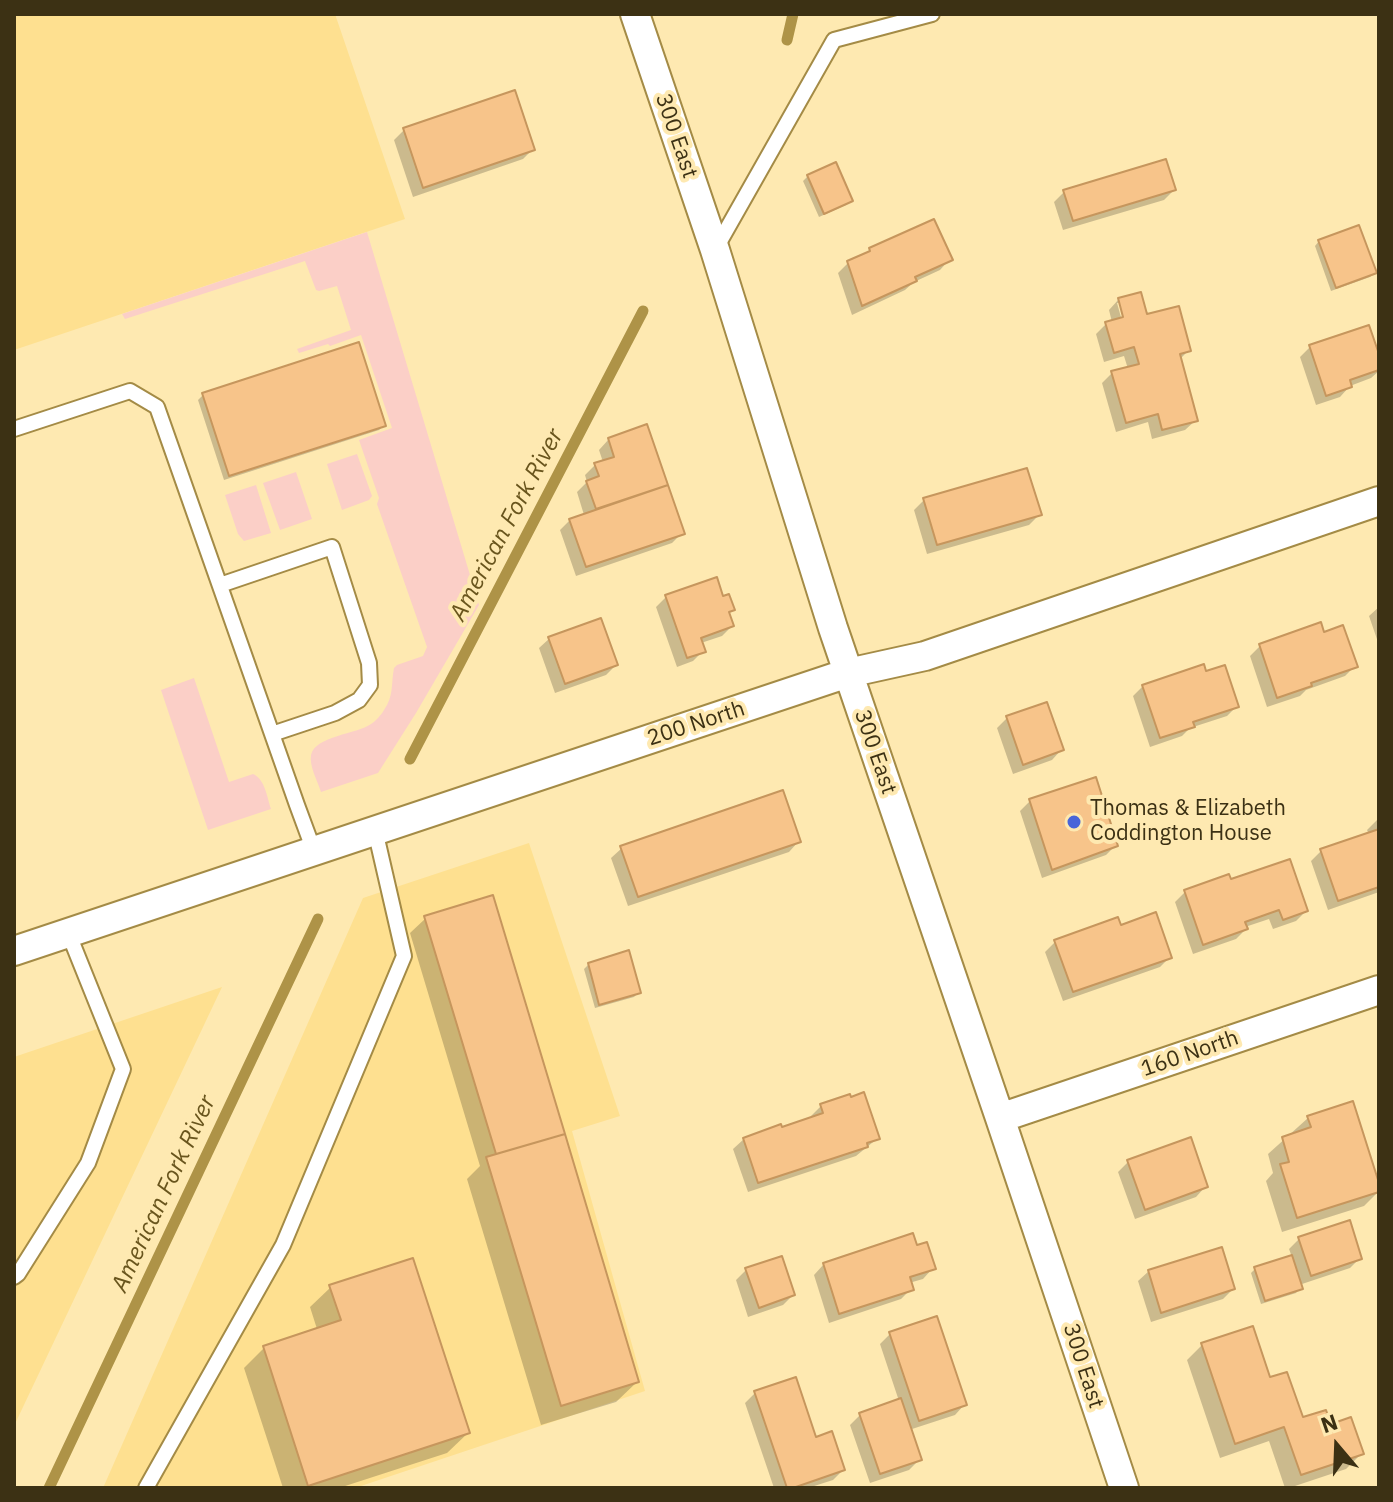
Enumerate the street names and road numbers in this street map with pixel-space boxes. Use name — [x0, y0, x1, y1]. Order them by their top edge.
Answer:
street label: 300 East — [649, 90, 703, 182]
street label: 200 North — [644, 696, 748, 752]
street label: 300 East — [848, 706, 902, 798]
street label: 160 North — [1138, 1025, 1242, 1083]
street label: 300 East — [1057, 1320, 1109, 1412]

